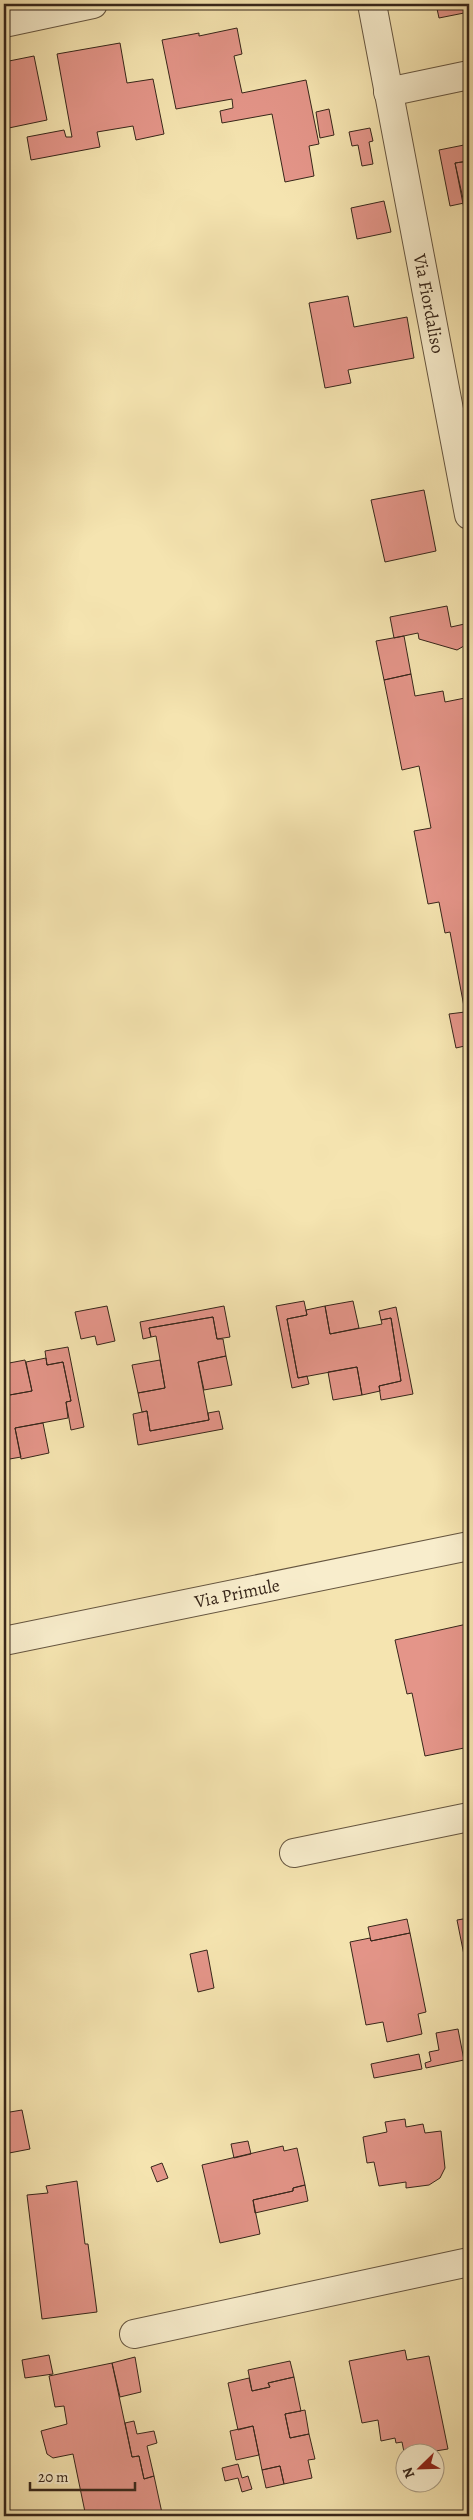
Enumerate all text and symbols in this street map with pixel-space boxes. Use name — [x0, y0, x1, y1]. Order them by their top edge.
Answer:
street label: Via Fiordaliso — [408, 251, 450, 355]
street label: Via Primule — [192, 1573, 282, 1614]
north arrow — [396, 2442, 446, 2492]
scale bar — [30, 2460, 135, 2492]
text: N — [398, 2464, 419, 2481]
text: 20 m — [38, 2467, 69, 2487]

